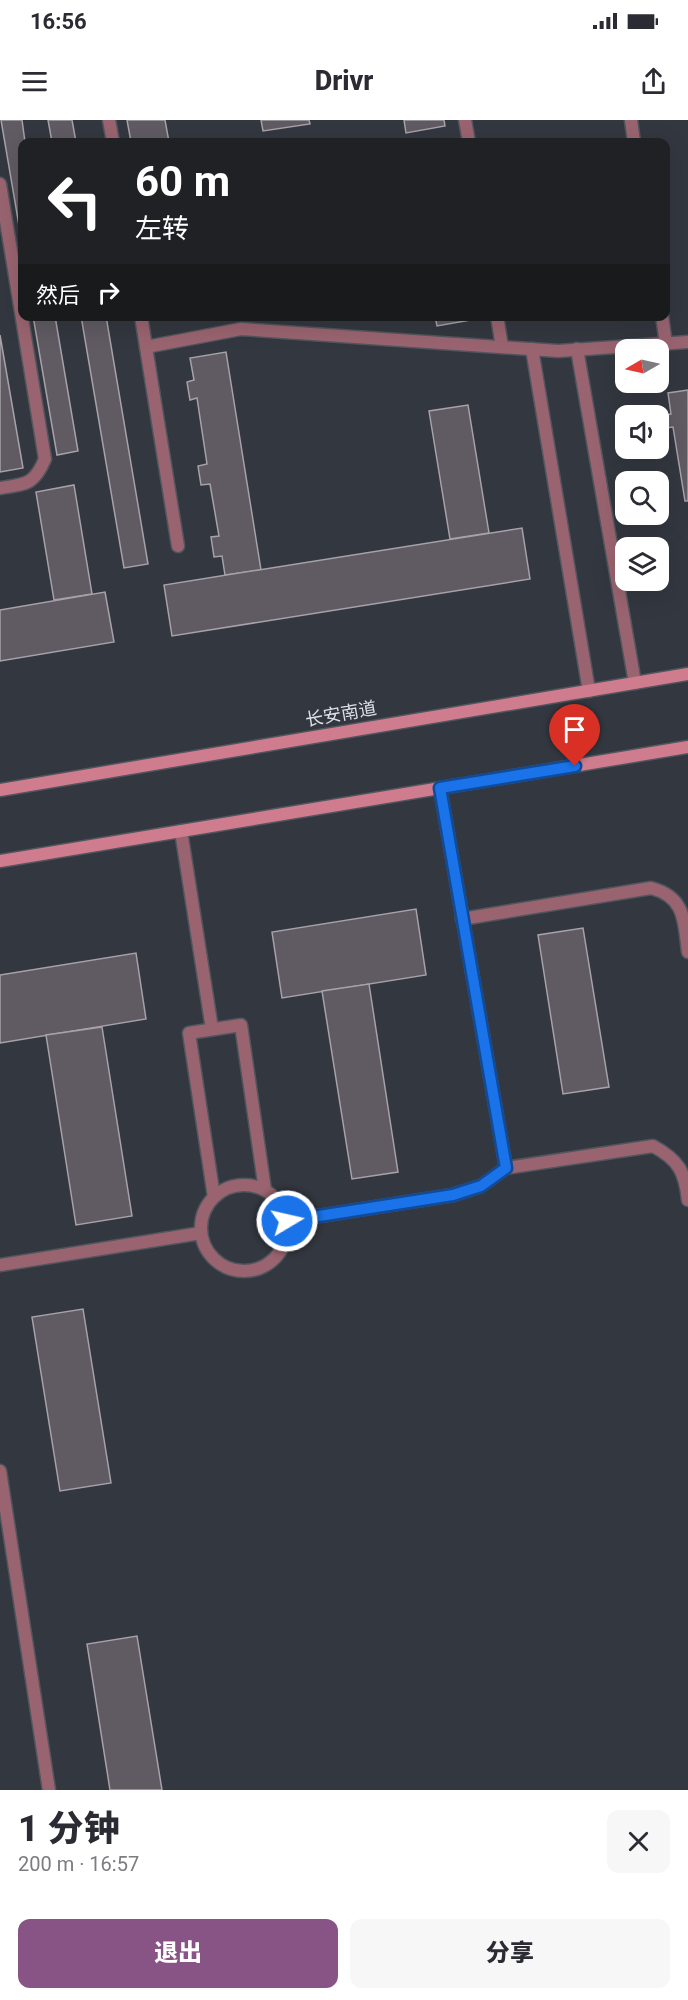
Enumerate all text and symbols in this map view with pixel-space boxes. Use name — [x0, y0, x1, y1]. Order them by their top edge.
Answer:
text: 16:56 — [30, 9, 87, 34]
icon: menu — [18, 65, 51, 98]
text: Drivr — [315, 65, 373, 97]
icon: share — [637, 65, 670, 98]
text: 60 m — [135, 157, 230, 206]
icon: left — [36, 162, 114, 240]
text: 左转 — [135, 213, 189, 245]
icon: right — [92, 276, 125, 309]
text: 然后 — [36, 283, 80, 308]
north arrow — [615, 339, 669, 393]
map controls — [615, 339, 669, 591]
button: sound — [615, 405, 669, 459]
button: search — [615, 471, 669, 525]
button: layers — [615, 537, 669, 591]
street label: 长安南道 — [304, 697, 378, 730]
pin — [549, 704, 600, 766]
icon: arrive — [558, 713, 591, 746]
position arrow — [255, 1189, 319, 1253]
text: 1 分钟 — [18, 1808, 120, 1850]
button: close — [607, 1810, 670, 1873]
text: 200 m · 16:57 — [18, 1852, 139, 1876]
button: 退出 — [18, 1919, 338, 1988]
button: 分享 — [350, 1919, 670, 1988]

